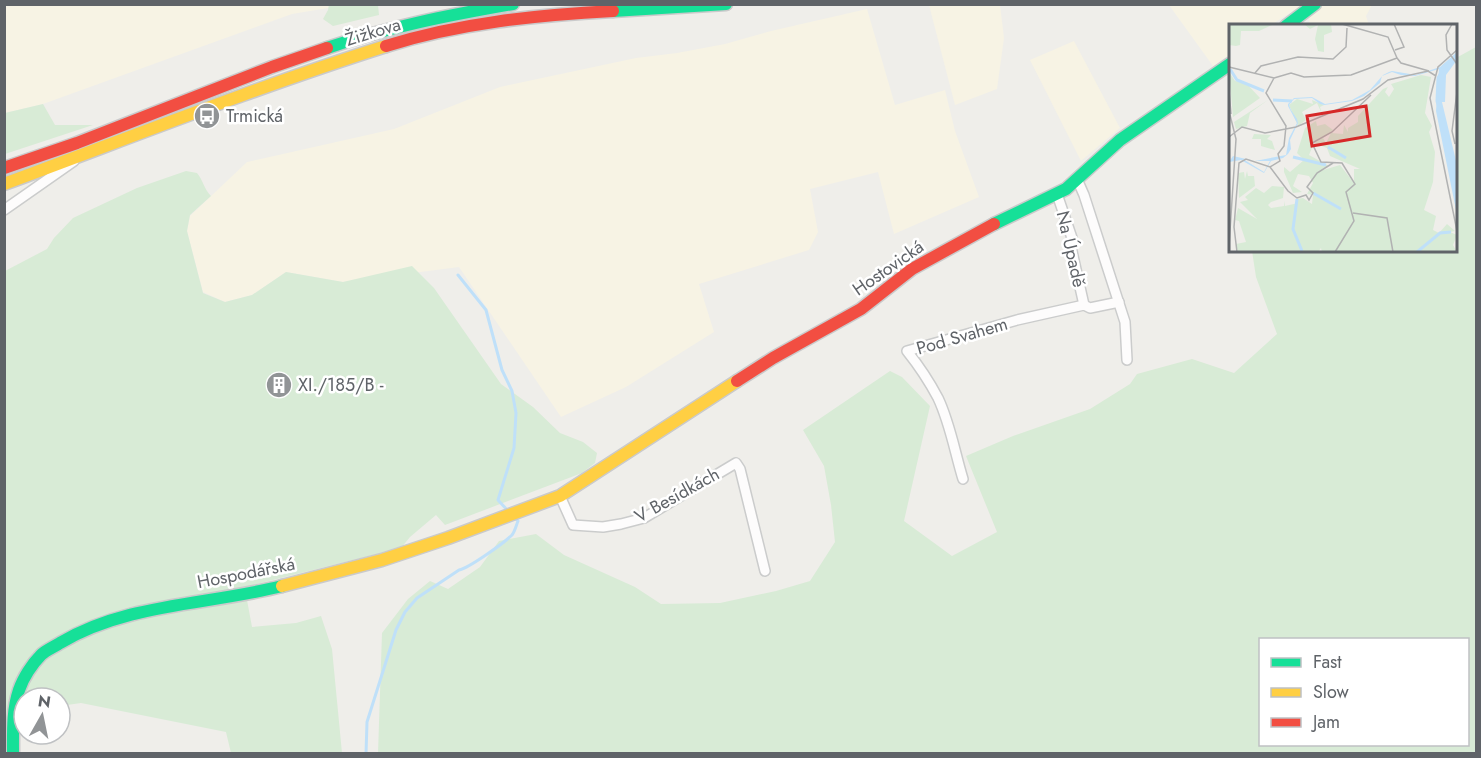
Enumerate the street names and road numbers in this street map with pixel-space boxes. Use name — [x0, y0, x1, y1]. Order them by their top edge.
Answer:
street label: Žižkova — [342, 11, 404, 53]
street label: Na Úpadě — [1050, 208, 1092, 290]
street label: Hostovická — [847, 234, 929, 302]
street label: Pod Svahem — [913, 311, 1011, 361]
street label: V Besídkách — [630, 461, 724, 529]
street label: Hospodářská — [195, 551, 297, 595]

